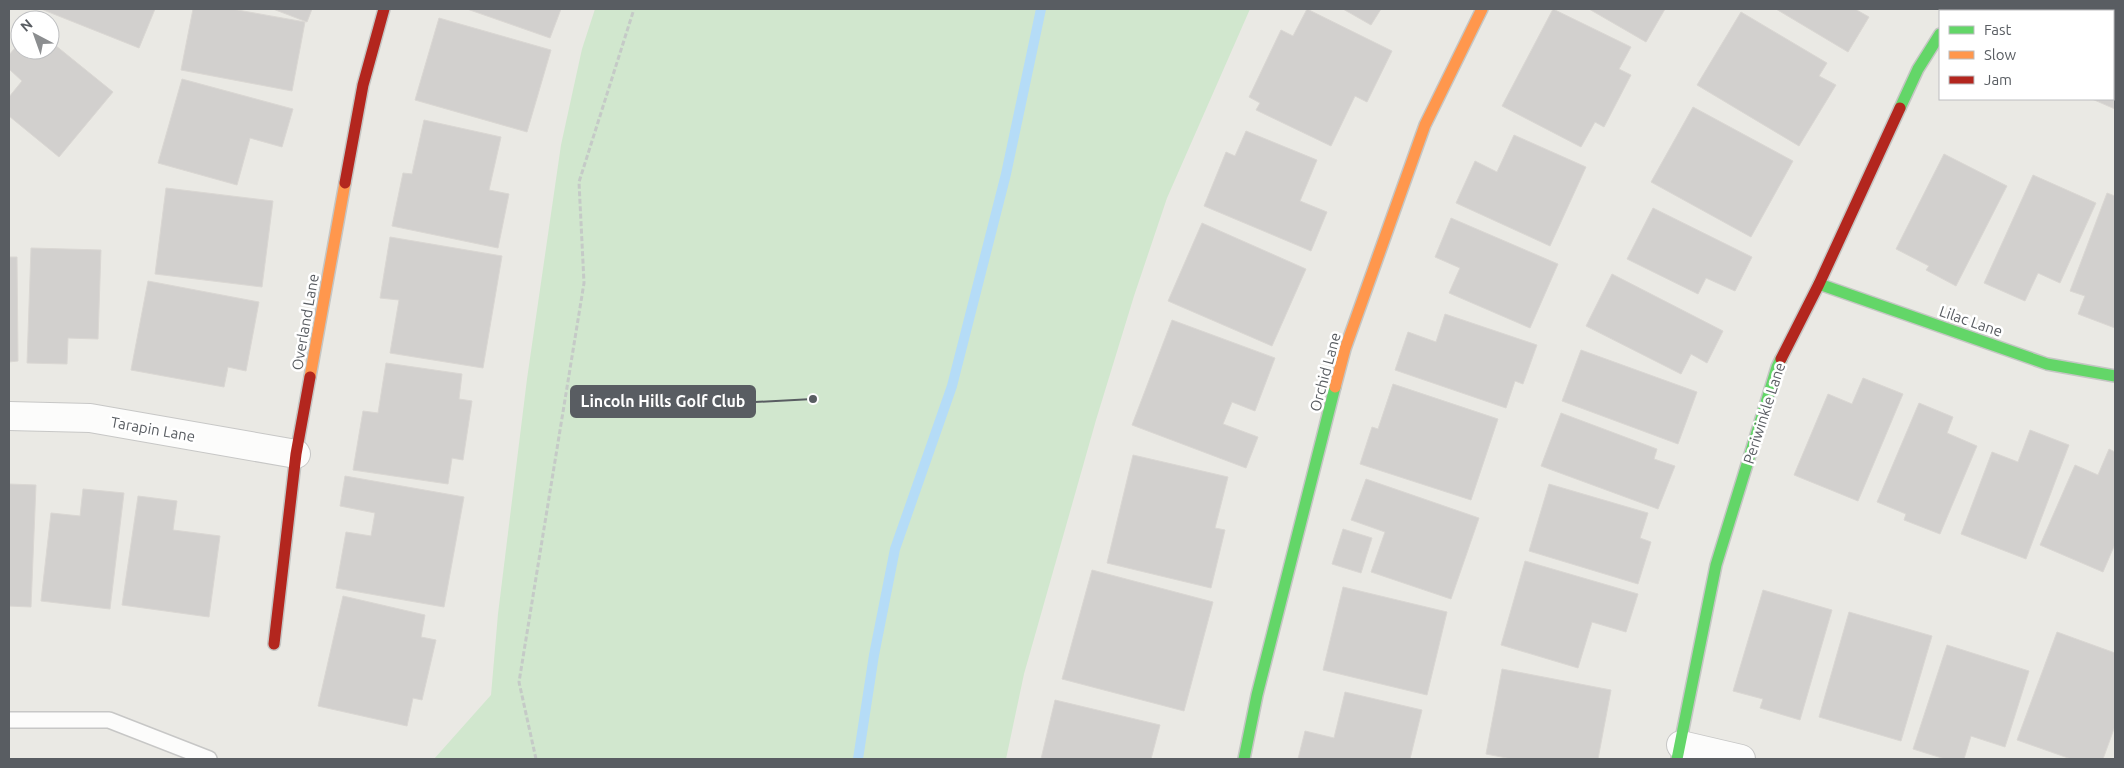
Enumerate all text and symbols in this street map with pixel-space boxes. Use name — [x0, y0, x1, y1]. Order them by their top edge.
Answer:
north arrow — [10, 10, 60, 60]
legend — [1939, 10, 2114, 100]
text: N — [17, 16, 36, 35]
text: Fast — [1984, 21, 2012, 38]
text: Slow — [1984, 46, 2017, 63]
text: Jam — [1984, 71, 2012, 88]
street label: Overland Lane — [288, 272, 322, 372]
street label: Lilac Lane — [1937, 302, 2005, 340]
street label: Orchid Lane — [1306, 331, 1344, 413]
street label: Periwinkle Lane — [1740, 360, 1788, 466]
callout: Lincoln Hills Golf Club — [571, 386, 755, 417]
text: Lincoln Hills Golf Club — [581, 392, 745, 410]
street label: Tarapin Lane — [109, 413, 197, 445]

